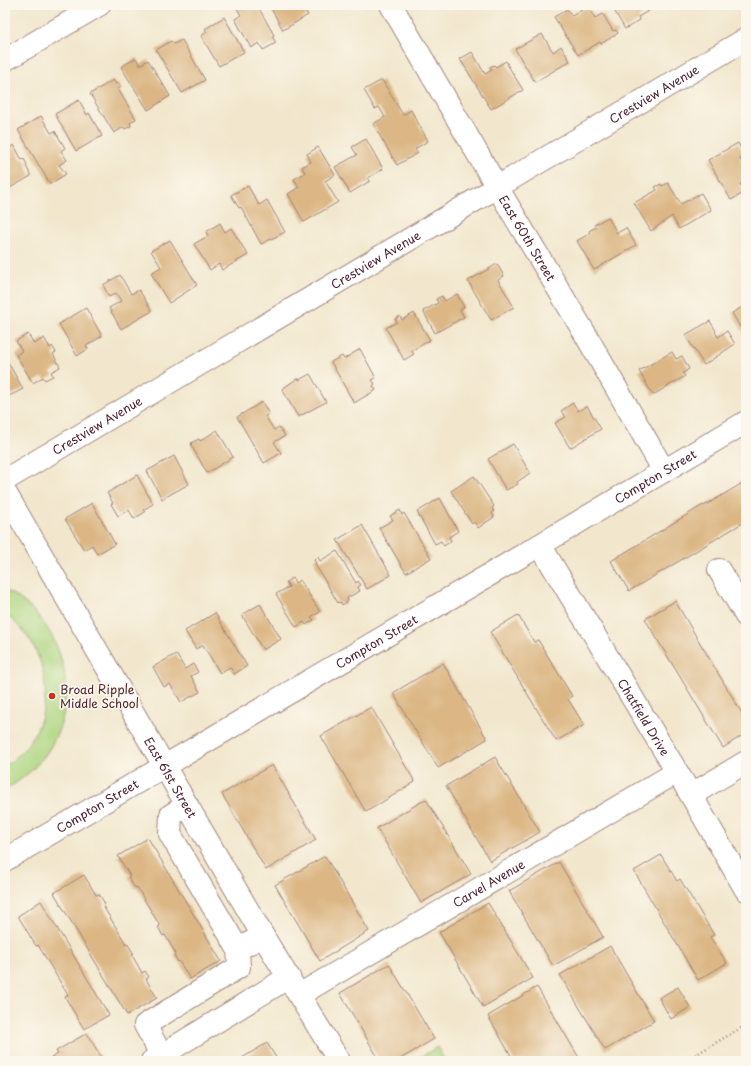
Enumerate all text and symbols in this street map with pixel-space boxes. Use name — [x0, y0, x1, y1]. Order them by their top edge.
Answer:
street label: Crestview Avenue — [606, 60, 702, 128]
street label: East 60th Street — [495, 192, 560, 284]
street label: Crestview Avenue — [327, 226, 424, 293]
street label: Crestview Avenue — [49, 391, 146, 459]
street label: Compton Street — [611, 445, 700, 508]
street label: Compton Street — [332, 610, 421, 673]
street label: Chatfield Drive — [614, 675, 674, 759]
place label: Broad Ripple Middle School — [60, 680, 139, 712]
marker: Broad Ripple Middle School — [47, 691, 57, 701]
street label: East 61st Street — [140, 733, 202, 821]
street label: Compton Street — [53, 774, 142, 837]
street label: Carvel Avenue — [449, 855, 528, 912]

